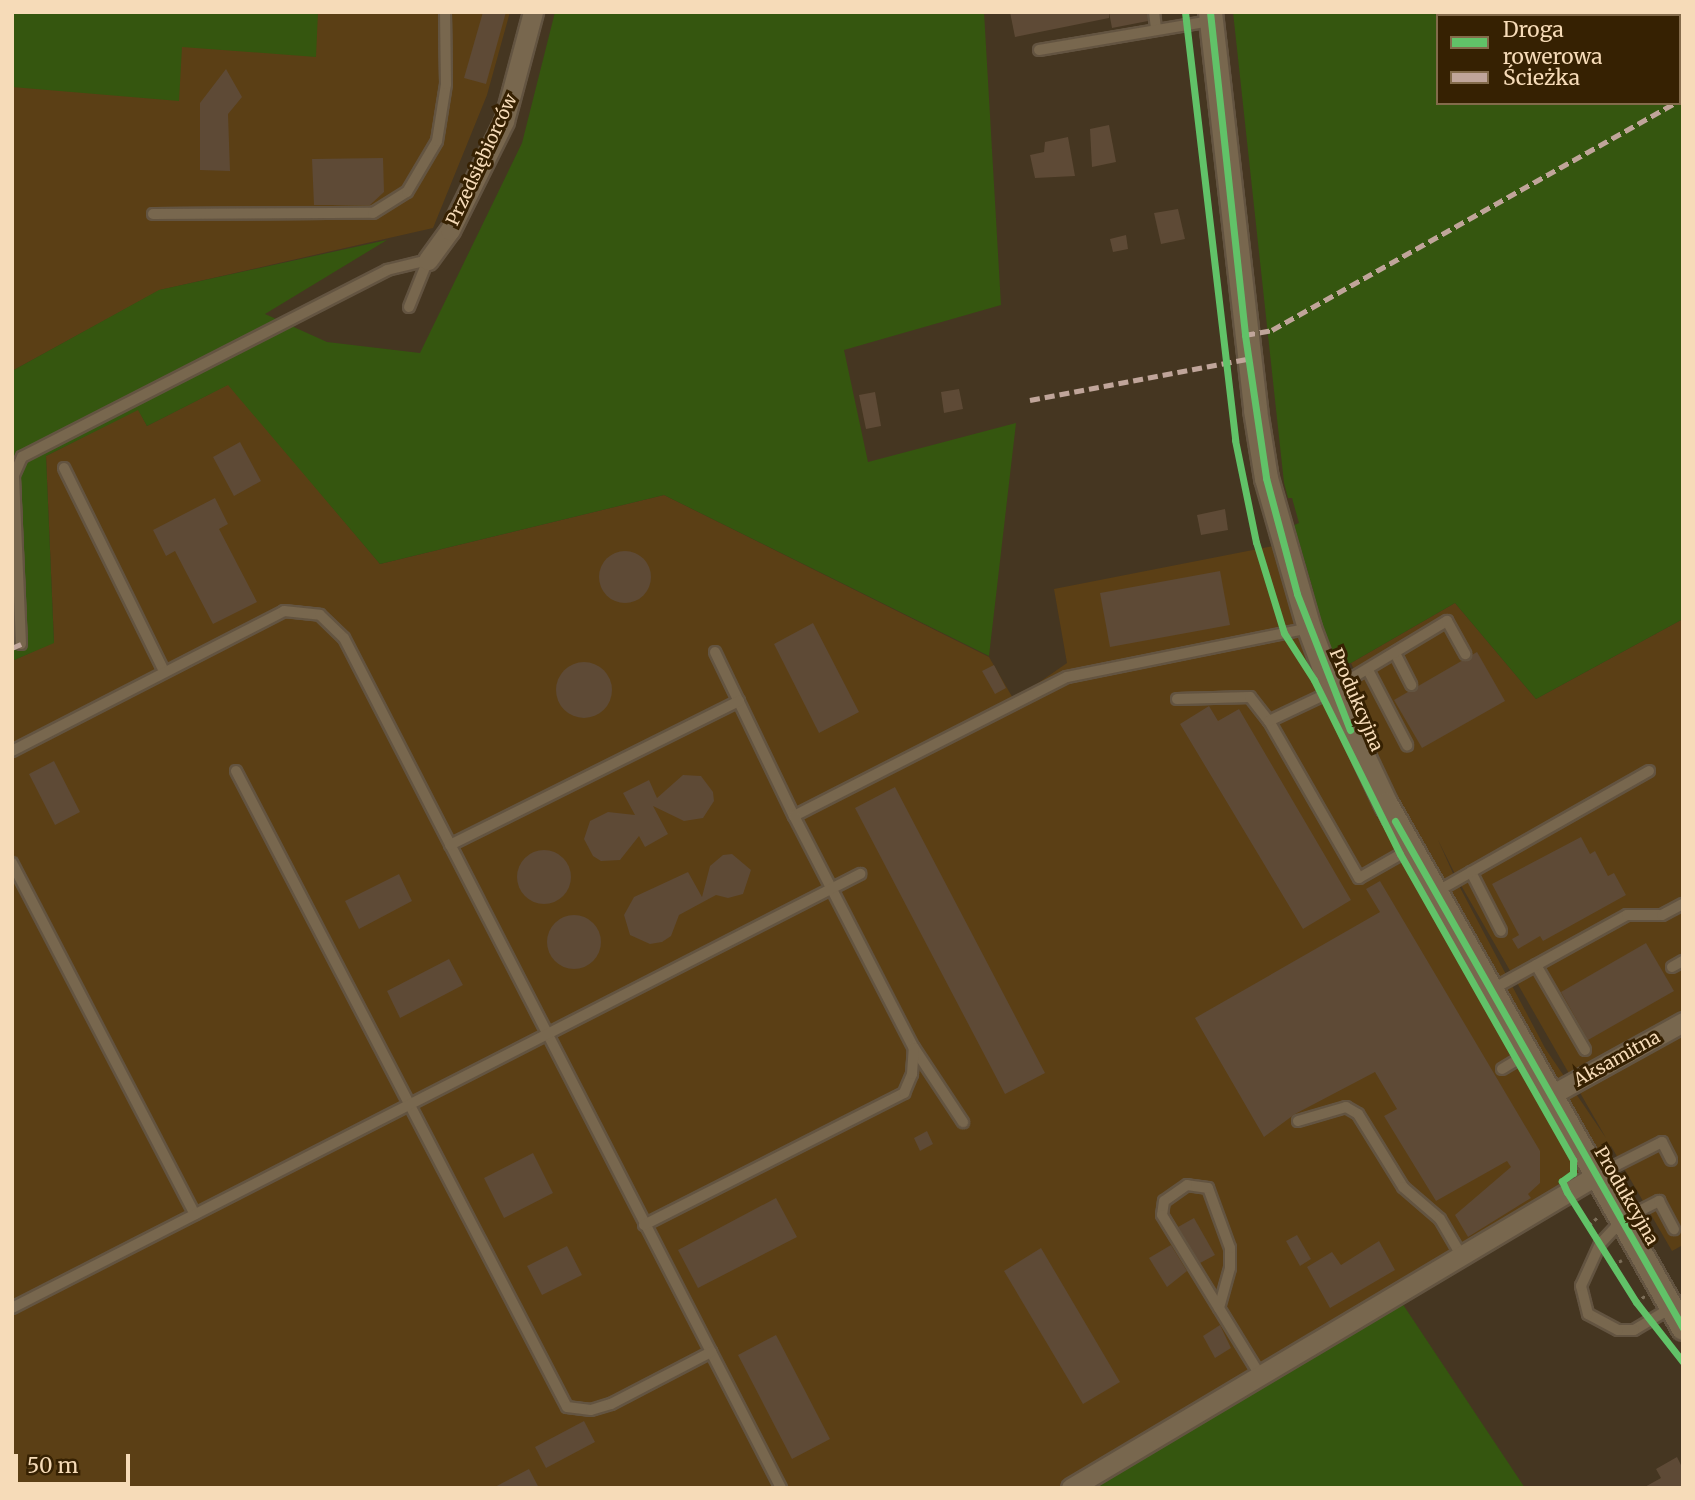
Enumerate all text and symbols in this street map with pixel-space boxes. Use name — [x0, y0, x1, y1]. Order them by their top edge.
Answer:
legend — [1436, 14, 1681, 105]
text: Droga rowerowa — [1503, 16, 1602, 70]
text: Ścieżka — [1503, 64, 1580, 91]
street label: Przedsiębiorców — [442, 91, 522, 229]
street label: Produkcyjna — [1325, 645, 1387, 755]
street label: Aksamitna — [1570, 1026, 1664, 1092]
street label: Produkcyjna — [1589, 1143, 1663, 1249]
scale bar — [18, 1440, 133, 1484]
text: 50 m — [27, 1452, 78, 1479]

